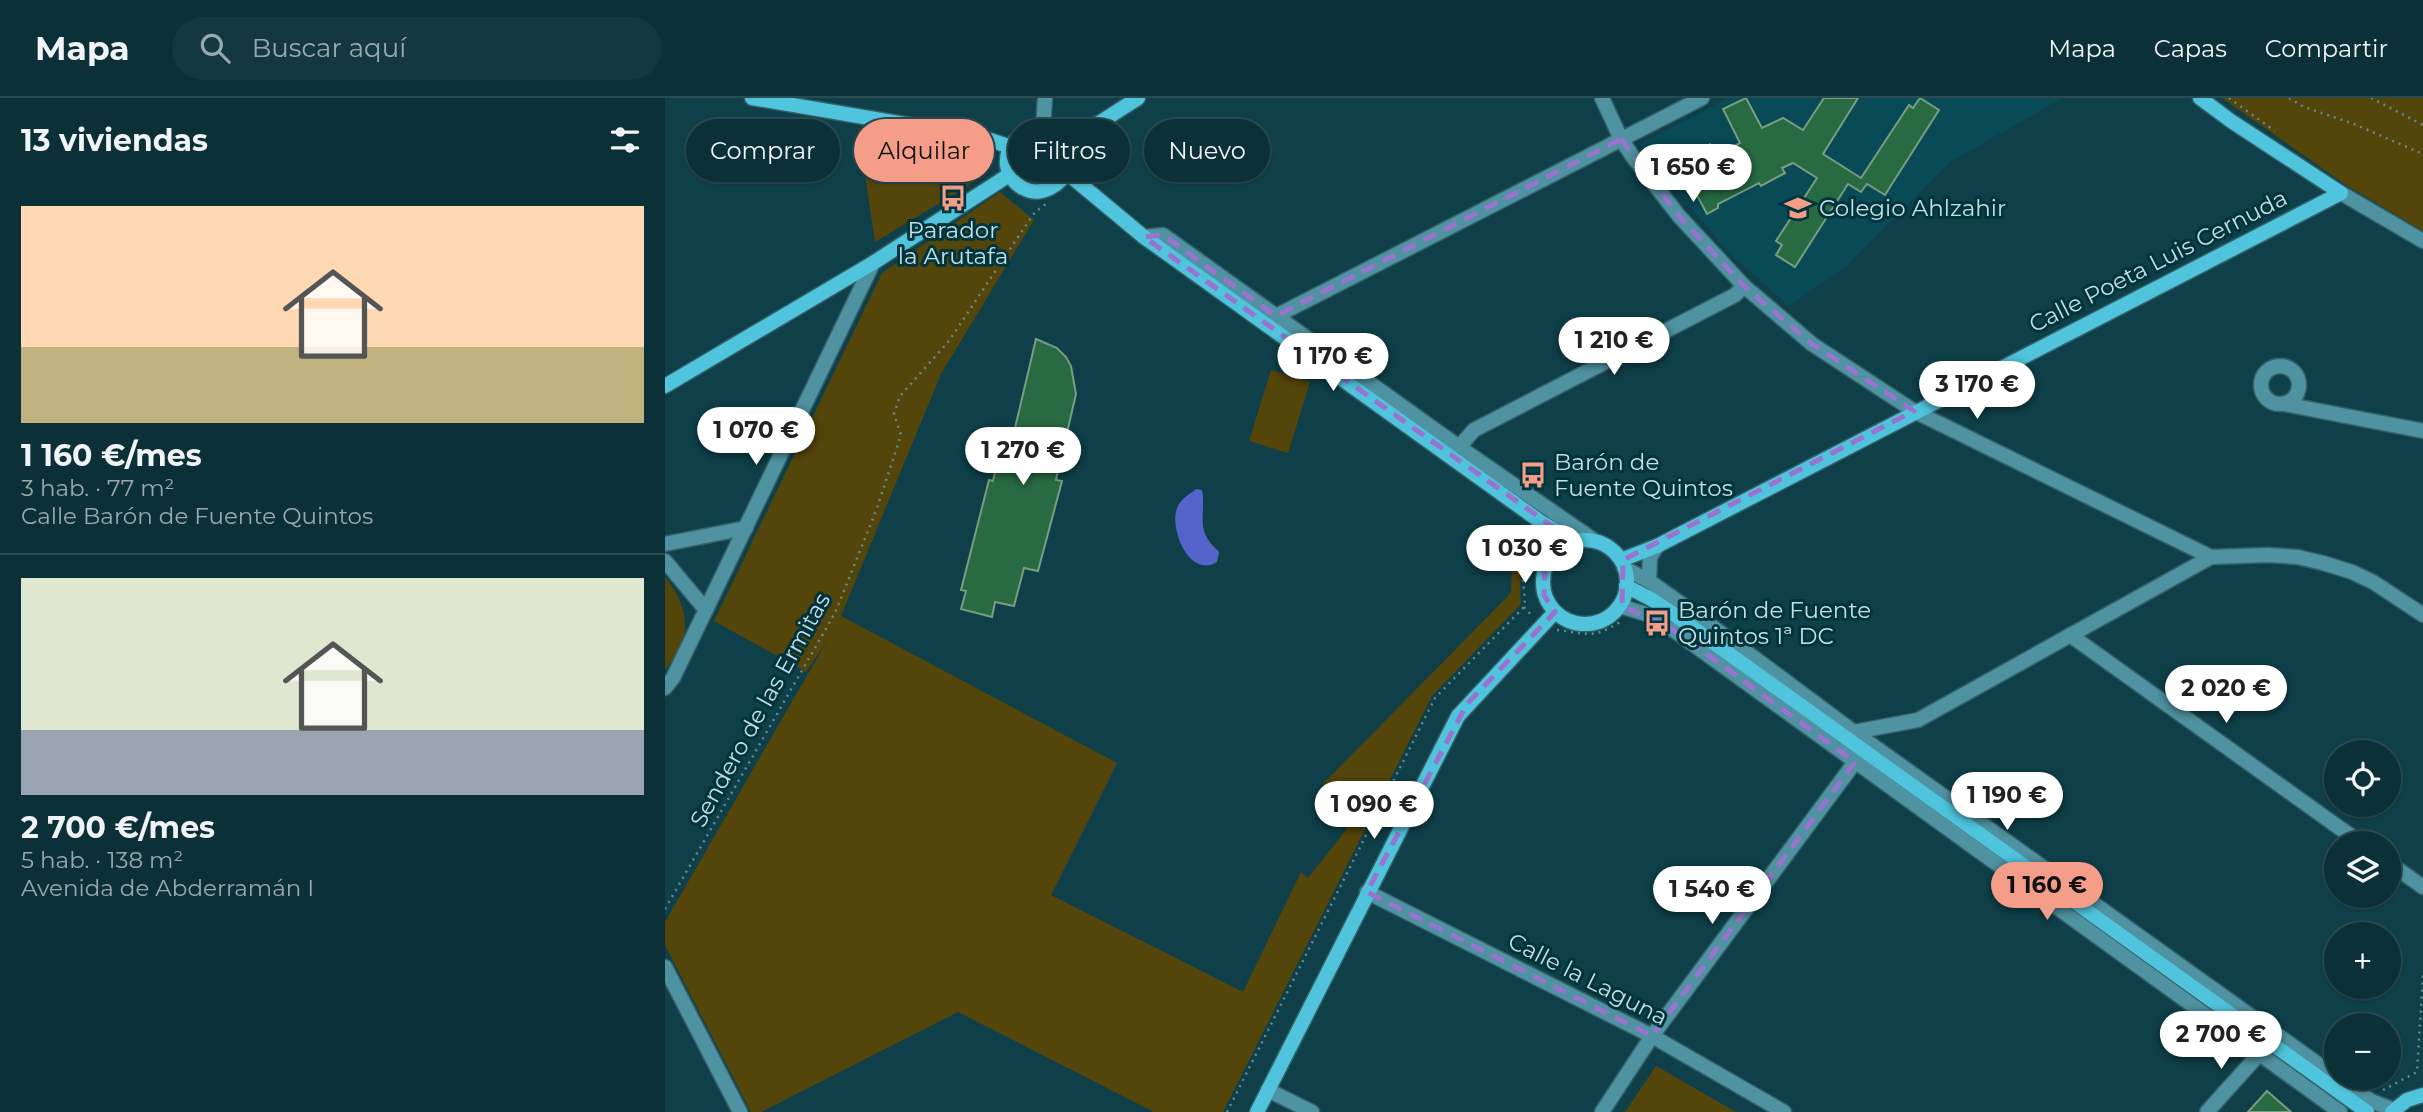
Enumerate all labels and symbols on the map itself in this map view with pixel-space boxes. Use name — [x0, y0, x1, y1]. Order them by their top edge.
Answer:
pin: 1 650 € — [1628, 144, 1758, 204]
bus stop icon: Parador la Arutafa — [938, 183, 968, 213]
street label: Calle Poeta Luis Cernuda — [2024, 184, 2292, 338]
school or university icon: Colegio Ahlzahir — [1783, 193, 1813, 223]
place label: Colegio Ahlzahir — [1819, 194, 2006, 222]
place label: Parador la Arutafa — [898, 216, 1008, 270]
pin: 1 210 € — [1549, 317, 1679, 377]
pin: 1 170 € — [1268, 334, 1398, 393]
pin: 3 170 € — [1912, 362, 2042, 421]
pin: 1 070 € — [691, 408, 821, 467]
pin: 1 270 € — [958, 428, 1088, 487]
place label: Barón de Fuente Quintos — [1554, 448, 1733, 502]
bus stop icon: Barón de Fuente Quintos — [1518, 460, 1548, 490]
pin: 1 030 € — [1460, 526, 1590, 585]
street label: Sendero de las Ermitas — [684, 588, 836, 832]
place label: Barón de Fuente Quintos 1ª DC — [1678, 596, 1871, 650]
bus stop icon: Barón de Fuente Quintos 1ª DC — [1642, 608, 1672, 638]
pin: 2 020 € — [2161, 666, 2291, 725]
pin: 1 190 € — [1942, 772, 2072, 832]
pin: 1 090 € — [1309, 782, 1439, 841]
pin: 1 160 € — [1982, 862, 2112, 922]
pin: 1 540 € — [1647, 866, 1777, 926]
street label: Calle la Laguna — [1504, 927, 1672, 1031]
pin: 2 700 € — [2156, 1012, 2286, 1071]

